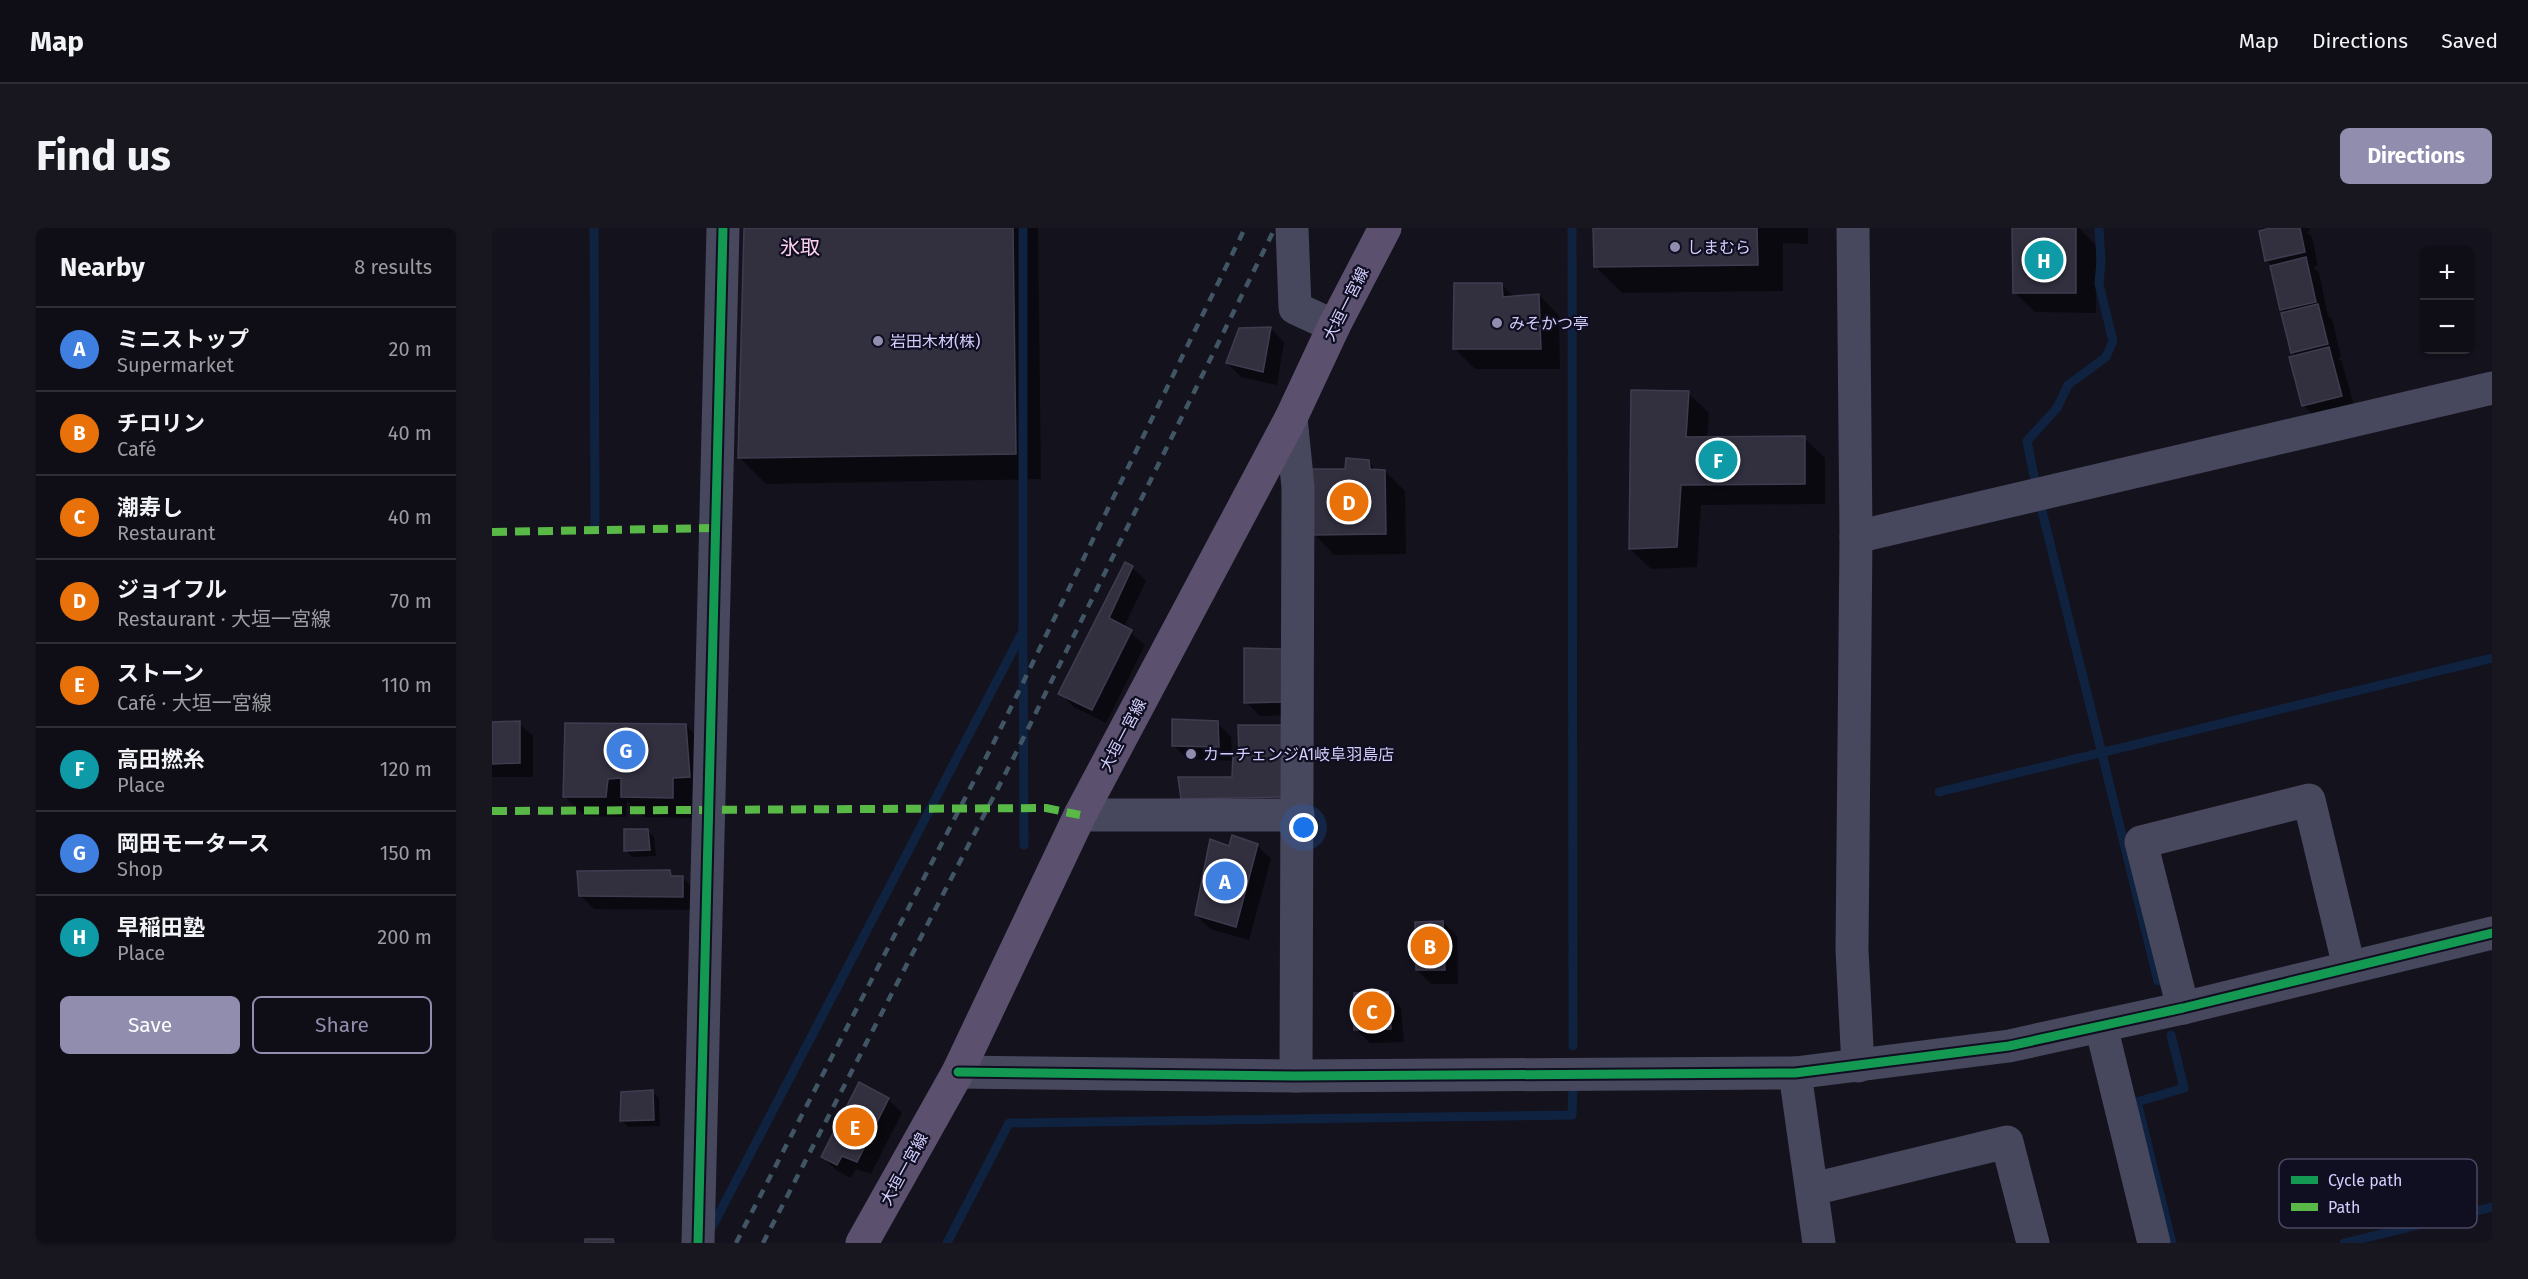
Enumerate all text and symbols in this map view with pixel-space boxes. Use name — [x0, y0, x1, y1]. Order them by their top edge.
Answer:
text: Map — [30, 25, 84, 58]
text: Map — [2239, 28, 2279, 54]
text: Directions — [2312, 28, 2408, 54]
text: Saved — [2441, 28, 2498, 54]
button: Directions — [2340, 128, 2492, 184]
text: Find us — [36, 131, 171, 181]
district label: 氷取 — [780, 235, 820, 259]
pin: H — [2024, 237, 2064, 282]
place label: しまむら — [1687, 238, 1751, 257]
marker: しまむら — [1668, 240, 1682, 254]
map controls — [2420, 246, 2474, 354]
button: + — [2420, 246, 2474, 300]
text: Nearby — [60, 252, 145, 283]
text: 8 results — [354, 255, 432, 279]
street label: 大垣一宮線 — [1319, 264, 1373, 344]
button: − — [2420, 300, 2474, 354]
place label: みそかつ亭 — [1509, 314, 1589, 333]
marker: みそかつ亭 — [1490, 316, 1504, 330]
text: ミニストップ — [117, 326, 249, 353]
place label: 岩田木材(株) — [890, 332, 980, 351]
marker: 岩田木材(株) — [871, 334, 885, 348]
text: A — [74, 337, 85, 361]
text: 20 m — [389, 337, 432, 361]
text: Supermarket — [117, 353, 234, 377]
text: チロリン — [117, 410, 205, 437]
text: B — [73, 421, 86, 445]
text: 40 m — [388, 421, 432, 445]
text: Café — [117, 437, 156, 461]
pin: F — [1698, 438, 1738, 482]
pin: D — [1330, 480, 1368, 524]
text: 潮寿し — [117, 494, 183, 521]
text: C — [74, 505, 85, 529]
text: 40 m — [388, 505, 432, 529]
text: Restaurant — [117, 521, 215, 545]
text: ジョイフル — [117, 576, 227, 603]
text: D — [73, 589, 86, 613]
text: 70 m — [390, 589, 432, 613]
text: Restaurant · 大垣一宮線 — [117, 607, 331, 631]
text: ストーン — [117, 660, 204, 687]
text: E — [74, 673, 85, 697]
text: 110 m — [381, 673, 432, 697]
text: Café · 大垣一宮線 — [117, 691, 272, 715]
street label: 大垣一宮線 — [1096, 695, 1150, 775]
pin: G — [606, 728, 646, 772]
place label: カーチェンジA1岐阜羽島店 — [1203, 745, 1394, 764]
text: 高田撚糸 — [117, 746, 205, 773]
marker: カーチェンジA1岐阜羽島店 — [1184, 747, 1198, 761]
text: F — [75, 757, 84, 781]
text: 120 m — [380, 757, 432, 781]
text: Place — [117, 773, 165, 797]
your location — [1289, 813, 1318, 842]
text: 岡田モータース — [117, 830, 270, 857]
text: G — [73, 841, 86, 865]
text: 150 m — [380, 841, 432, 865]
text: Shop — [117, 857, 163, 881]
pin: A — [1206, 858, 1244, 904]
text: 早稲田塾 — [117, 914, 205, 941]
pin: B — [1410, 924, 1450, 968]
text: H — [73, 925, 86, 949]
text: 200 m — [377, 925, 432, 949]
text: Place — [117, 941, 165, 965]
pin: C — [1352, 988, 1392, 1034]
button: Save — [60, 996, 240, 1054]
button: Share — [252, 996, 432, 1054]
pin: E — [836, 1104, 874, 1150]
street label: 大垣一宮線 — [876, 1129, 932, 1209]
legend — [2279, 1159, 2477, 1228]
text: Cycle path — [2328, 1171, 2402, 1190]
text: Path — [2328, 1198, 2360, 1217]

